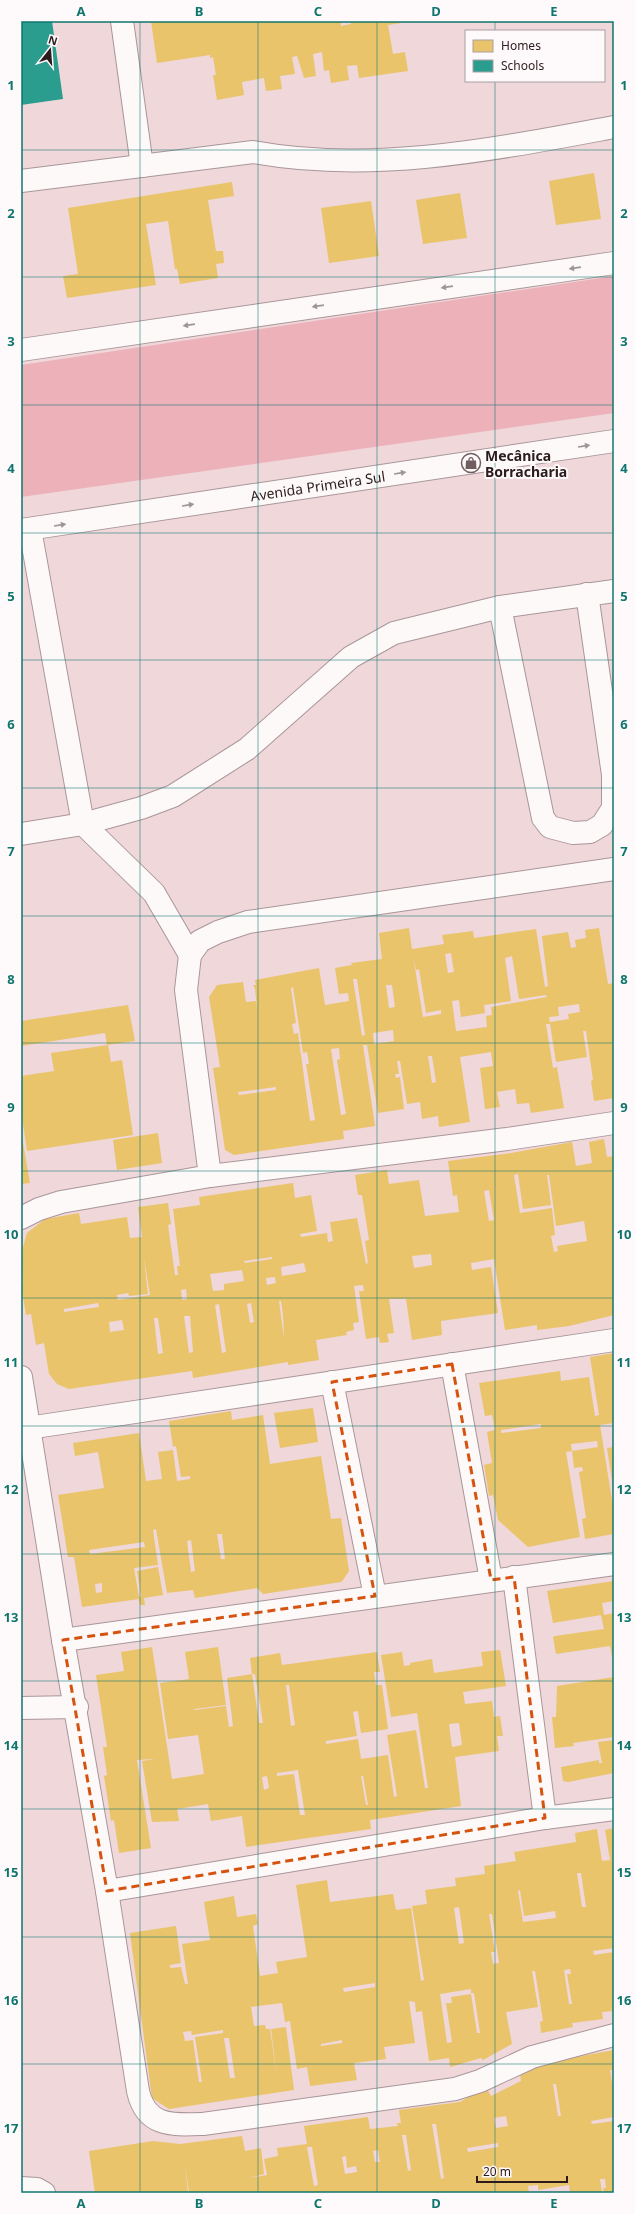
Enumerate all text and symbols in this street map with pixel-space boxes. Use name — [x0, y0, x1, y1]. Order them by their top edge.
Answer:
text: A — [77, 2, 86, 20]
text: B — [195, 2, 203, 20]
text: C — [314, 2, 322, 20]
text: D — [431, 2, 441, 20]
text: E — [550, 2, 558, 20]
north arrow — [30, 30, 70, 70]
legend — [465, 30, 605, 82]
text: N — [47, 31, 60, 48]
text: Homes — [501, 37, 541, 54]
text: Schools — [501, 57, 544, 74]
text: 1 — [7, 76, 15, 94]
text: 1 — [620, 76, 628, 94]
text: 2 — [7, 204, 15, 222]
text: 2 — [620, 204, 628, 222]
one-way arrow — [569, 265, 581, 272]
one-way arrow — [441, 284, 453, 290]
one-way arrow — [312, 303, 324, 309]
one-way arrow — [183, 322, 196, 328]
text: 3 — [7, 332, 15, 350]
text: 3 — [620, 332, 628, 350]
one-way arrow — [578, 443, 590, 449]
place label: Mecânica Borracharia — [485, 446, 567, 481]
shop icon: Mecânica Borracharia — [460, 452, 482, 474]
text: 4 — [7, 459, 15, 477]
text: 4 — [620, 459, 628, 477]
street label: Avenida Primeira Sul — [249, 466, 386, 505]
one-way arrow — [394, 470, 406, 476]
one-way arrow — [182, 502, 194, 508]
one-way arrow — [54, 522, 66, 528]
text: 5 — [7, 587, 15, 605]
text: 5 — [620, 587, 628, 605]
text: 6 — [7, 715, 15, 733]
text: 6 — [620, 715, 628, 733]
text: 7 — [7, 842, 15, 860]
text: 7 — [620, 842, 628, 860]
text: 8 — [7, 970, 15, 988]
text: 8 — [620, 970, 628, 988]
text: 9 — [7, 1098, 15, 1116]
text: 9 — [620, 1098, 628, 1116]
text: 10 — [4, 1225, 18, 1243]
text: 10 — [617, 1225, 631, 1243]
text: 11 — [4, 1353, 18, 1371]
text: 11 — [617, 1353, 631, 1371]
text: 12 — [4, 1480, 18, 1498]
text: 12 — [617, 1480, 631, 1498]
text: 13 — [4, 1608, 18, 1626]
text: 13 — [617, 1608, 631, 1626]
text: 14 — [4, 1736, 19, 1754]
text: 14 — [617, 1736, 632, 1754]
text: 15 — [4, 1863, 18, 1881]
text: 15 — [617, 1863, 631, 1881]
text: 16 — [4, 1991, 18, 2009]
text: 16 — [617, 1991, 631, 2009]
text: 17 — [4, 2119, 18, 2137]
text: 17 — [617, 2119, 631, 2137]
scale bar — [477, 2158, 567, 2184]
text: 20 m — [483, 2163, 511, 2180]
text: A — [77, 2194, 86, 2212]
text: B — [195, 2194, 203, 2212]
text: C — [314, 2194, 322, 2212]
text: D — [431, 2194, 441, 2212]
text: E — [550, 2194, 558, 2212]

